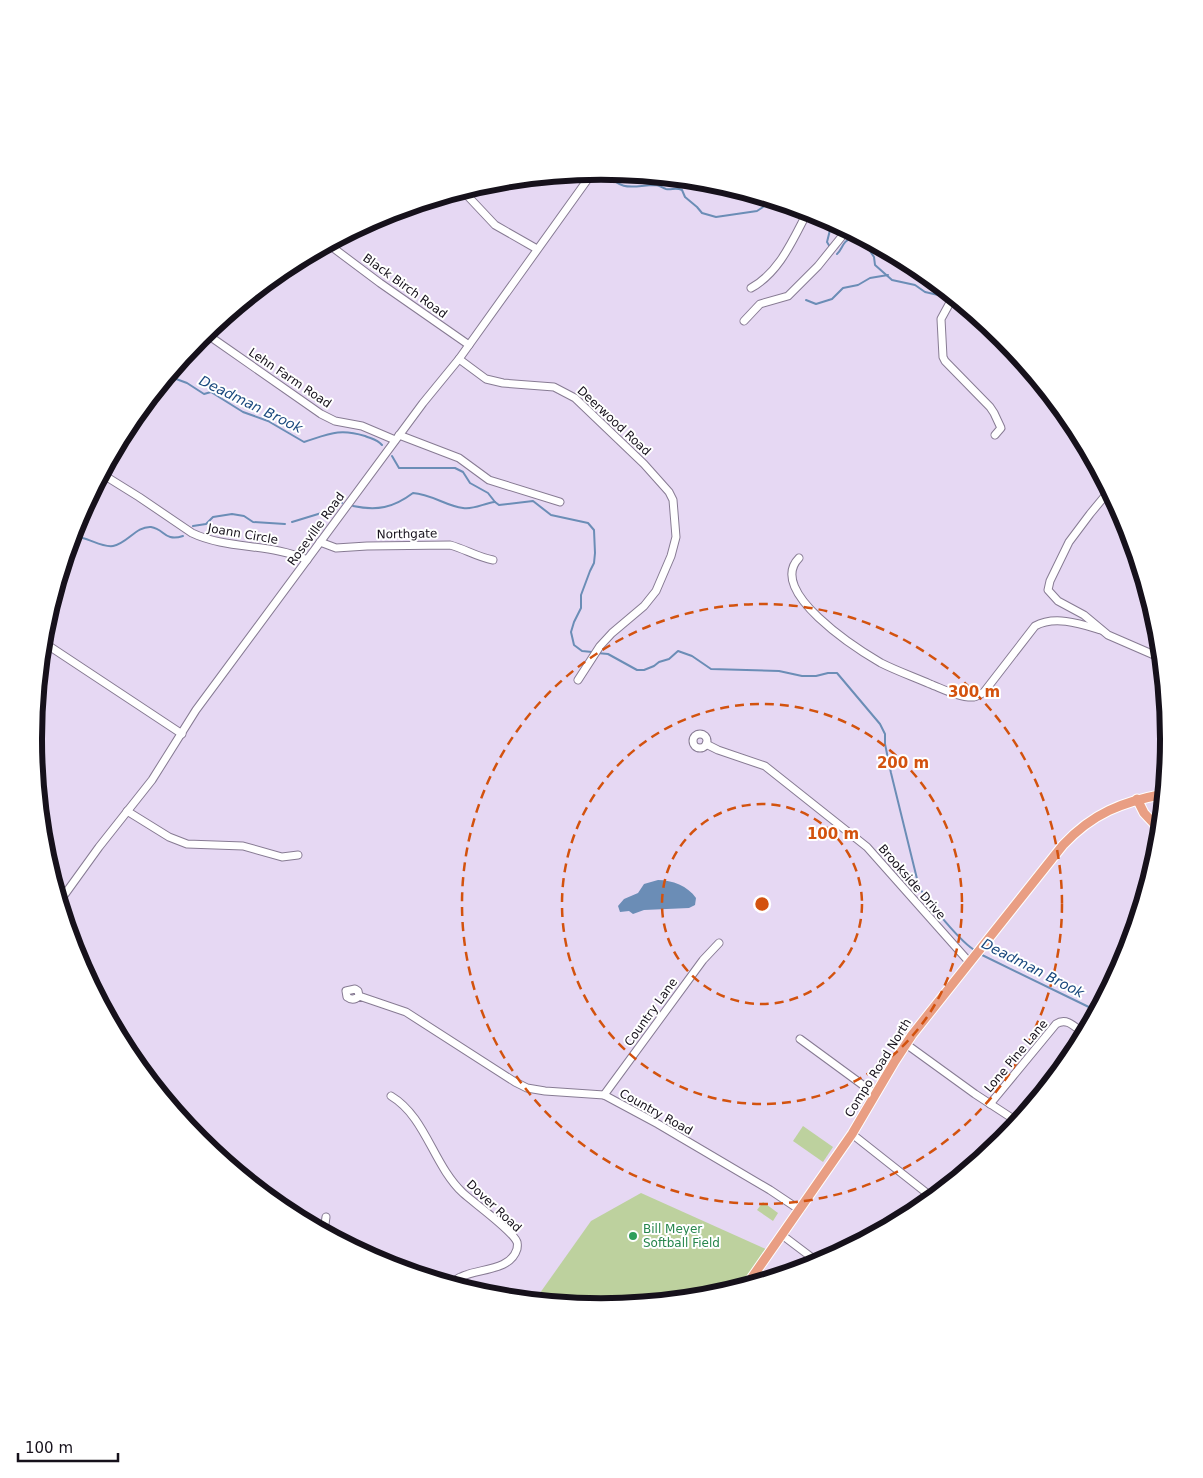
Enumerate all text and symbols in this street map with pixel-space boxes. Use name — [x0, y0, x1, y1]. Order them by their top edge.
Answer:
street label: Black Birch Road — [360, 251, 450, 321]
street label: Lehn Farm Road — [246, 345, 334, 411]
water label: Deadman Brook — [197, 372, 306, 436]
street label: Deerwood Road — [574, 383, 654, 459]
street label: Roseville Road — [285, 490, 347, 568]
street label: Joann Circle — [206, 521, 279, 547]
street label: Northgate — [377, 526, 437, 542]
text: 300 m — [948, 683, 1000, 701]
text: 200 m — [877, 754, 929, 772]
text: 100 m — [807, 825, 859, 843]
street label: Brookside Drive — [876, 842, 948, 922]
centre of rings — [753, 895, 771, 913]
water label: Deadman Brook — [979, 935, 1088, 1001]
street label: Country Lane — [622, 975, 680, 1049]
street label: Compo Road North — [842, 1016, 914, 1120]
street label: Lone Pine Lane — [981, 1017, 1051, 1095]
street label: Country Road — [617, 1086, 695, 1138]
street label: Dover Road — [464, 1177, 524, 1235]
place label: Bill Meyer Softball Field — [643, 1222, 720, 1250]
marker: Bill Meyer Softball Field — [627, 1230, 639, 1242]
scale bar — [18, 1430, 118, 1462]
text: 100 m — [25, 1439, 73, 1457]

